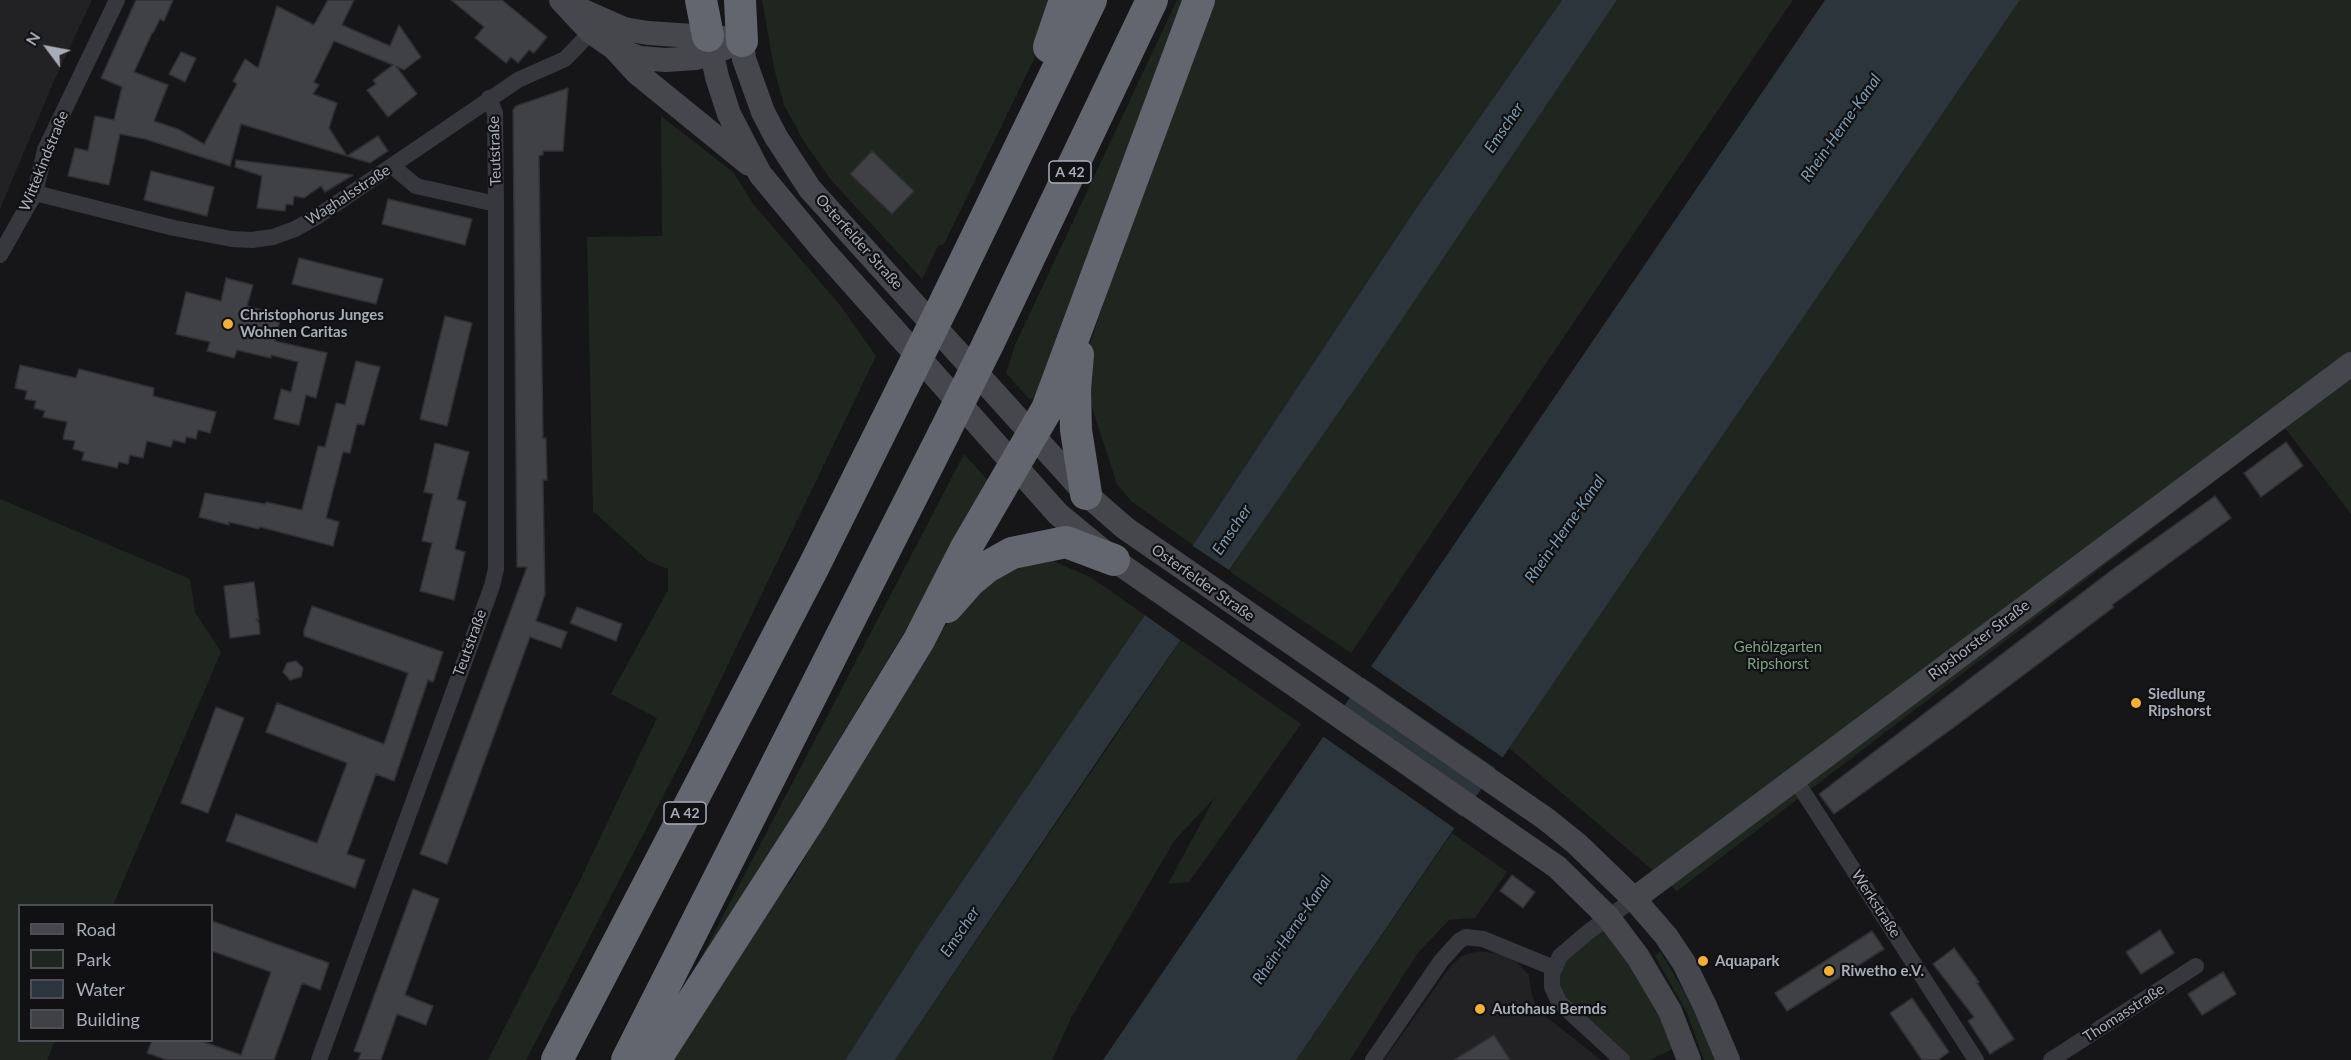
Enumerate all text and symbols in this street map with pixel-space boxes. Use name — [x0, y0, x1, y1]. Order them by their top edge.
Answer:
north arrow — [18, 18, 78, 78]
text: N — [21, 28, 44, 48]
water label: Rhein-Herne-Kanal — [1797, 70, 1885, 186]
water label: Emscher — [1480, 99, 1528, 157]
street label: Wittekindstraße — [16, 108, 72, 214]
street label: Teutstraße — [485, 116, 505, 186]
street label: Waghalsstraße — [302, 161, 394, 229]
road number: A 42 — [1049, 161, 1091, 183]
street label: Osterfelder Straße — [812, 191, 906, 293]
place label: Christophorus Junges Wohnen Caritas — [240, 306, 384, 341]
marker: Christophorus Junges Wohnen Caritas — [221, 317, 235, 331]
water label: Rhein-Herne-Kanal — [1521, 471, 1609, 587]
water label: Emscher — [1208, 501, 1256, 559]
street label: Osterfelder Straße — [1148, 541, 1258, 625]
street label: Ripshorster Straße — [1925, 596, 2033, 684]
street label: Teutstraße — [450, 607, 490, 679]
park label: Gehölzgarten Ripshorst — [1734, 638, 1822, 673]
place label: Siedlung Ripshorst — [2148, 685, 2211, 720]
marker: Siedlung Ripshorst — [2129, 696, 2143, 710]
road number: A 42 — [664, 802, 706, 824]
street label: Werkstraße — [1847, 867, 1905, 941]
water label: Rhein-Herne-Kanal — [1249, 872, 1335, 988]
water label: Emscher — [936, 903, 984, 961]
legend — [18, 904, 213, 1042]
text: Road — [76, 918, 116, 940]
text: Park — [76, 948, 111, 970]
place label: Aquapark — [1715, 952, 1780, 970]
marker: Aquapark — [1696, 954, 1710, 968]
place label: Riwetho e.V. — [1841, 962, 1924, 980]
marker: Riwetho e.V. — [1822, 964, 1836, 978]
text: Water — [76, 978, 125, 1000]
street label: Thomasstraße — [2080, 980, 2168, 1046]
place label: Autohaus Bernds — [1492, 1000, 1607, 1018]
marker: Autohaus Bernds — [1473, 1002, 1487, 1016]
text: Building — [76, 1008, 140, 1030]

